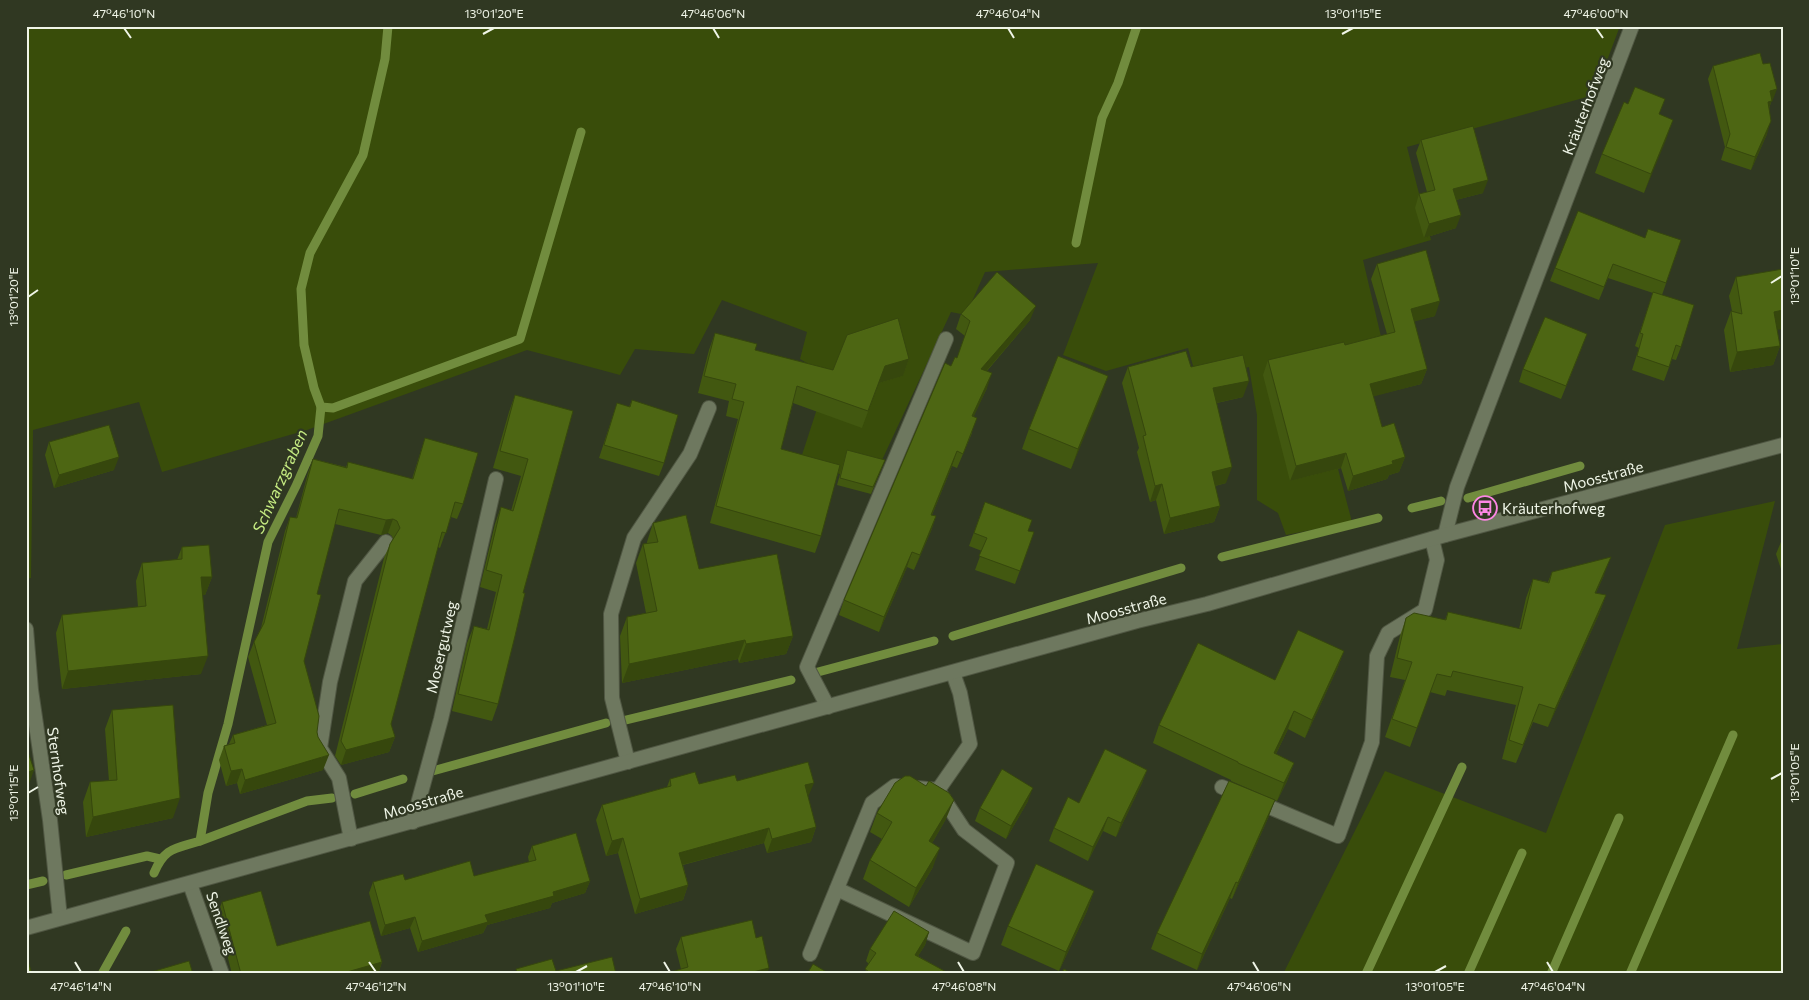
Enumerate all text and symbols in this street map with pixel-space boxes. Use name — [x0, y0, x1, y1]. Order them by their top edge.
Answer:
text: 47°46'10"N — [93, 6, 155, 20]
text: 13°01'20"E — [464, 6, 524, 20]
text: 47°46'06"N — [681, 6, 745, 20]
text: 47°46'04"N — [976, 6, 1040, 20]
text: 13°01'15"E — [1325, 6, 1381, 20]
text: 47°46'00"N — [1563, 6, 1629, 20]
street label: Kräuterhofweg — [1558, 55, 1612, 157]
text: 13°01'10"E — [1787, 247, 1801, 305]
text: 13°01'20"E — [6, 267, 20, 327]
water label: Schwarzgraben — [248, 426, 310, 536]
street label: Moosstraße — [1561, 457, 1645, 495]
bus stop icon: Kräuterhofweg — [1472, 495, 1498, 521]
place label: Kräuterhofweg — [1502, 499, 1605, 517]
street label: Moosstraße — [1084, 589, 1168, 627]
street label: Mosergutweg — [422, 599, 460, 695]
street label: Sternhofweg — [44, 726, 74, 816]
text: 13°01'05"E — [1787, 743, 1801, 803]
text: 13°01'15"E — [6, 765, 20, 821]
street label: Moosstraße — [381, 782, 465, 822]
street label: Sendlweg — [203, 889, 241, 957]
text: 47°46'14"N — [50, 979, 112, 993]
text: 47°46'12"N — [345, 979, 407, 993]
text: 13°01'10"E — [547, 979, 605, 993]
text: 47°46'10"N — [639, 979, 701, 993]
text: 47°46'08"N — [932, 979, 996, 993]
text: 47°46'06"N — [1227, 979, 1291, 993]
text: 13°01'05"E — [1405, 979, 1465, 993]
text: 47°46'04"N — [1521, 979, 1585, 993]

